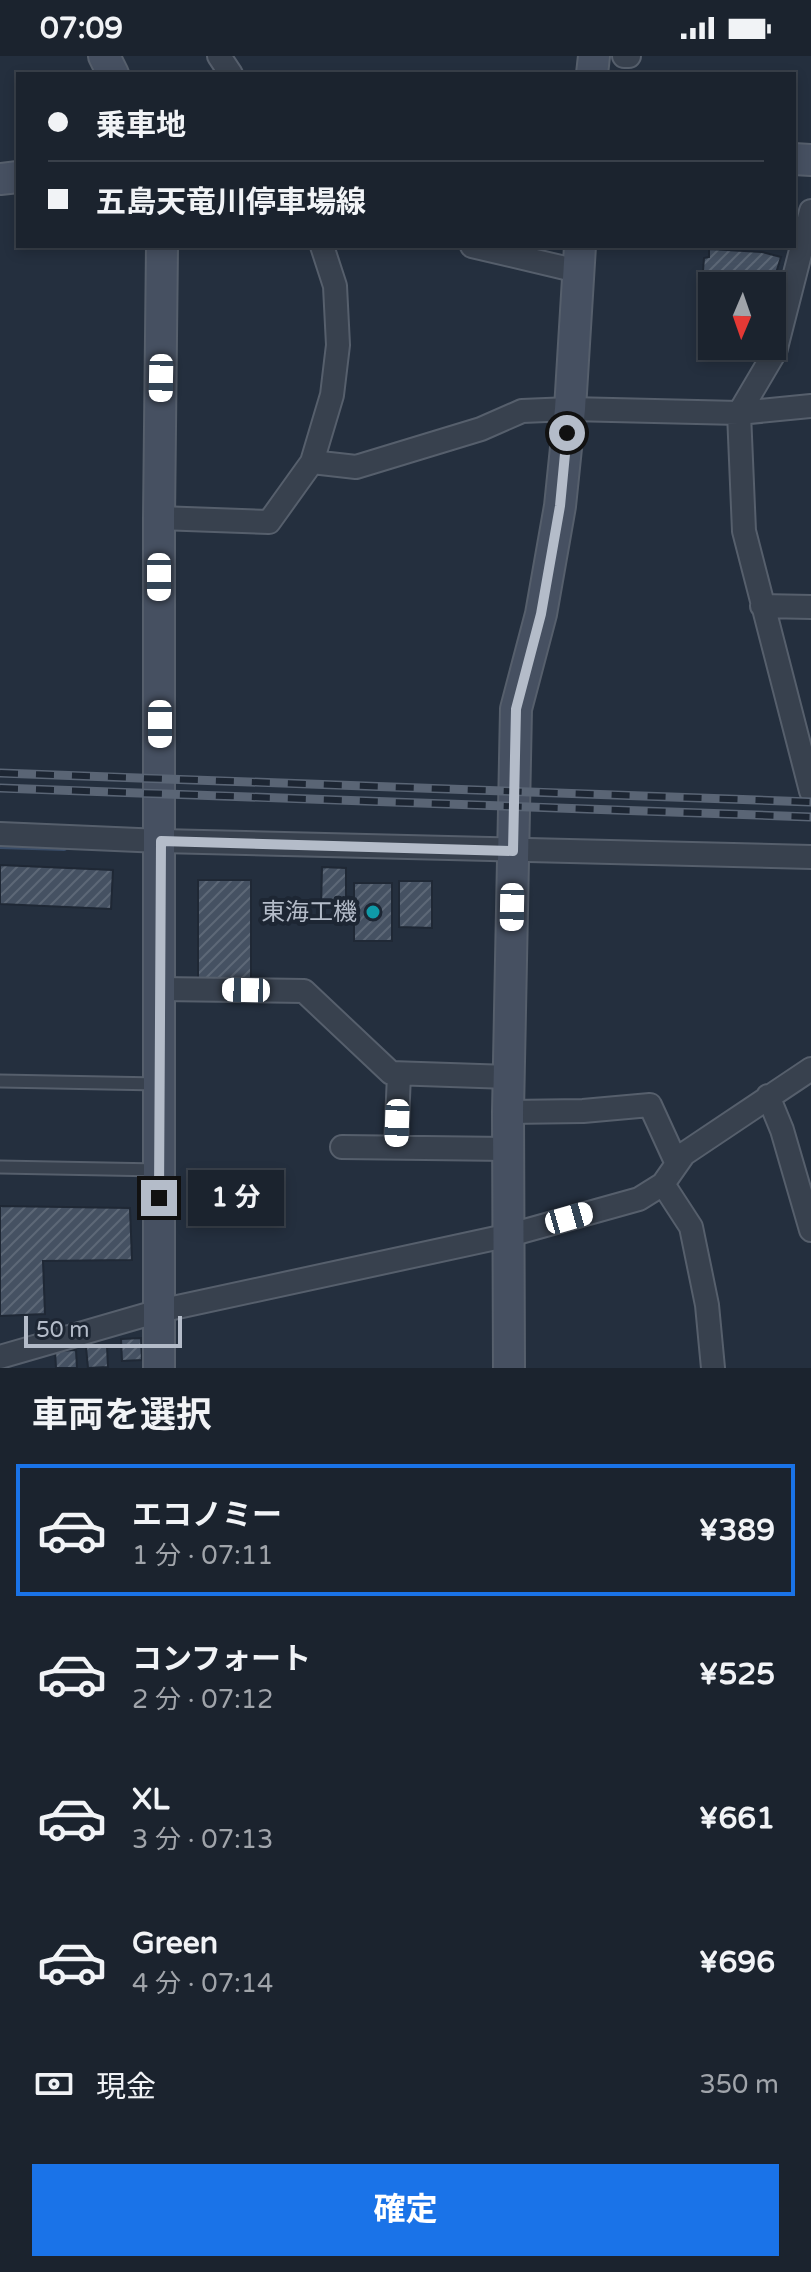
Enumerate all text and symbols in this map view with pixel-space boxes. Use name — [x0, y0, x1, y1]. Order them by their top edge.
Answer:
text: 07:09 — [40, 10, 123, 47]
text: 乗車地 — [96, 107, 186, 144]
text: 五島天竜川停車場線 — [96, 184, 366, 221]
north arrow — [698, 272, 786, 360]
map controls — [698, 272, 786, 360]
car — [149, 354, 173, 402]
route start — [549, 415, 585, 451]
car — [147, 553, 171, 601]
car — [148, 700, 172, 748]
car — [500, 883, 524, 931]
place label: 東海工機 — [261, 898, 357, 927]
marker: 東海工機 — [364, 903, 382, 921]
car — [222, 978, 270, 1002]
car — [384, 1099, 410, 1147]
callout: 1 分 — [187, 1170, 283, 1226]
route end — [141, 1180, 177, 1216]
text: 1 分 — [211, 1182, 261, 1213]
car — [543, 1200, 595, 1236]
scale bar — [24, 1312, 182, 1348]
text: 50 m — [36, 1317, 90, 1343]
text: 車両を選択 — [32, 1394, 212, 1437]
icon: car — [36, 1494, 108, 1566]
text: エコノミー — [132, 1497, 282, 1534]
text: ¥389 — [699, 1512, 775, 1549]
text: 1 分 · 07:11 — [132, 1540, 273, 1571]
icon: car — [36, 1638, 108, 1710]
text: コンフォート — [132, 1641, 311, 1678]
text: ¥525 — [699, 1656, 775, 1693]
text: 2 分 · 07:12 — [132, 1684, 273, 1715]
text: XL — [132, 1781, 169, 1818]
icon: car — [36, 1782, 108, 1854]
text: ¥661 — [699, 1800, 775, 1837]
text: 3 分 · 07:13 — [132, 1824, 273, 1855]
text: Green — [132, 1925, 218, 1962]
icon: car — [36, 1926, 108, 1998]
text: ¥696 — [699, 1944, 775, 1981]
text: 4 分 · 07:14 — [132, 1968, 273, 1999]
icon: cash — [32, 2062, 76, 2106]
text: 現金 — [96, 2069, 156, 2106]
text: 350 m — [699, 2069, 779, 2100]
button: 確定 — [32, 2164, 779, 2256]

